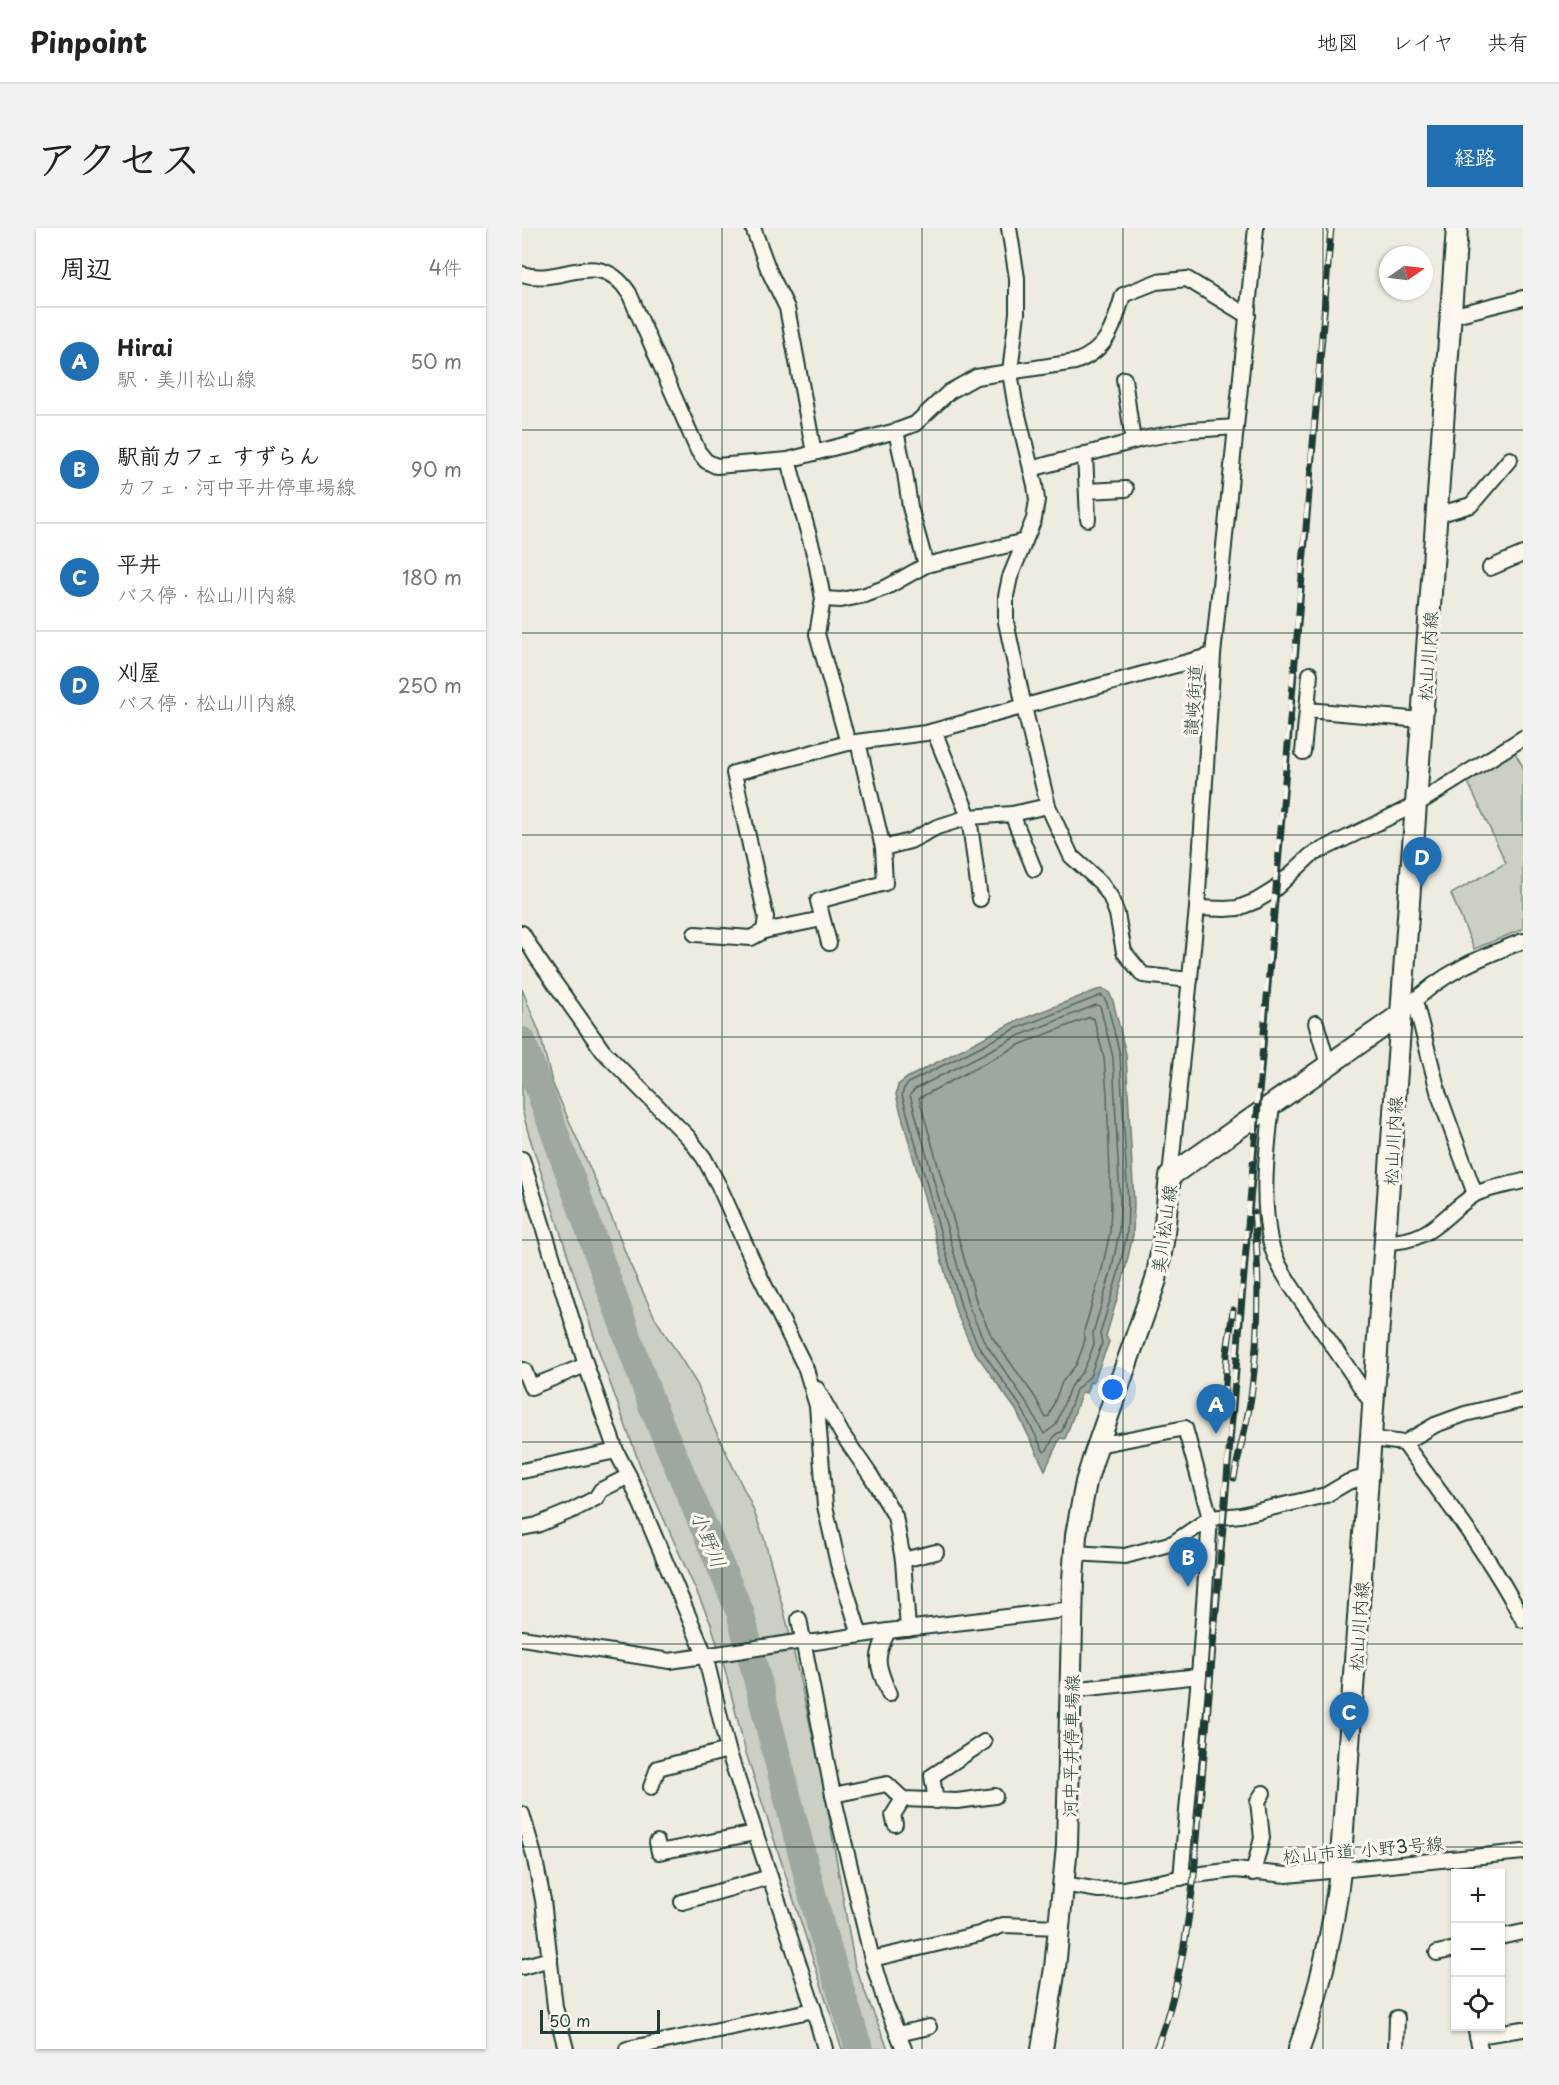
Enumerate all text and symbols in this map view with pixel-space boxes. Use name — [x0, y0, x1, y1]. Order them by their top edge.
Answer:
text: Pinpoint — [30, 20, 147, 63]
text: 地図 — [1317, 25, 1359, 57]
text: レイヤ — [1392, 25, 1454, 57]
text: 共有 — [1487, 25, 1529, 57]
text: アクセス — [36, 125, 201, 188]
button: 経路 — [1427, 125, 1523, 187]
north arrow — [1379, 246, 1433, 300]
text: 周辺 — [60, 248, 112, 287]
text: 4件 — [429, 252, 462, 282]
text: Hirai — [117, 330, 173, 363]
text: A — [72, 346, 87, 376]
text: 50 m — [410, 346, 462, 376]
text: 駅 · 美川松山線 — [117, 363, 256, 393]
text: 駅前カフェ すずらん — [117, 438, 320, 471]
text: B — [73, 454, 86, 484]
text: 90 m — [411, 454, 462, 484]
text: カフェ · 河中平井停車場線 — [117, 471, 356, 501]
text: 平井 — [117, 546, 161, 579]
text: C — [72, 562, 87, 592]
text: 180 m — [402, 562, 462, 592]
text: バス停 · 松山川内線 — [117, 579, 296, 609]
street label: 松山川内線 — [1410, 610, 1444, 702]
text: 刈屋 — [117, 654, 161, 687]
street label: 讃岐街道 — [1176, 663, 1208, 737]
text: D — [72, 670, 87, 700]
text: 250 m — [398, 670, 462, 700]
text: バス停 · 松山川内線 — [117, 687, 296, 717]
pin: D — [1402, 838, 1442, 887]
street label: 松山川内線 — [1376, 1095, 1408, 1187]
street label: 美川松山線 — [1143, 1183, 1183, 1275]
your location — [1098, 1375, 1127, 1404]
pin: A — [1196, 1384, 1236, 1434]
water label: 小野川 — [683, 1506, 735, 1572]
pin: B — [1168, 1538, 1208, 1587]
street label: 松山川内線 — [1341, 1580, 1375, 1672]
street label: 河中平井停車場線 — [1055, 1674, 1085, 1818]
pin: C — [1330, 1692, 1368, 1742]
street label: 松山市道 小野3号線 — [1281, 1829, 1445, 1869]
map controls — [1451, 1869, 1505, 2031]
button: + — [1451, 1869, 1505, 1923]
button: − — [1451, 1923, 1505, 1977]
button: locate — [1451, 1977, 1505, 2031]
scale bar — [540, 2007, 660, 2034]
text: 50 m — [549, 2008, 590, 2032]

